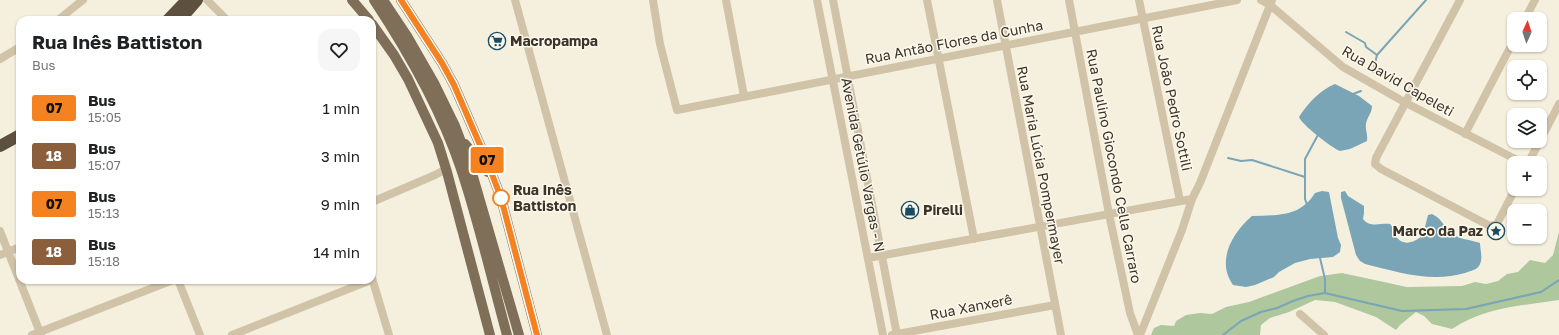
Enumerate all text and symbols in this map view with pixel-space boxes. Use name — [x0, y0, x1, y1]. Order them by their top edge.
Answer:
north arrow — [1507, 12, 1547, 52]
map controls — [1507, 12, 1547, 244]
street label: Rua Antão Flores da Cunha — [863, 16, 1044, 67]
street label: Rua João Pedro Sottili — [1149, 24, 1196, 172]
button: heart — [318, 29, 360, 71]
text: Rua Inês Battiston — [32, 30, 202, 53]
supermarket icon: Macropampa — [487, 31, 507, 51]
place label: Macropampa — [510, 32, 598, 49]
street label: Rua David Capeleti — [1339, 42, 1457, 119]
street label: Rua Paulino Giocondo Cella Carraro — [1083, 47, 1146, 284]
text: Bus — [32, 57, 55, 73]
button: locate — [1507, 60, 1547, 100]
street label: Rua Maria Lúcia Pompermayer — [1014, 64, 1069, 266]
street label: Avenida Getúlio Vargas - N — [838, 76, 889, 254]
text: Bus — [88, 91, 116, 109]
text: 07 — [46, 99, 62, 116]
text: 1 min — [322, 99, 360, 117]
button: layers — [1507, 108, 1547, 148]
text: 15:05 — [88, 109, 121, 125]
text: Bus — [88, 139, 116, 157]
text: 18 — [46, 147, 62, 164]
text: 3 min — [321, 147, 360, 165]
line badge: 07 — [469, 147, 505, 173]
text: 07 — [479, 151, 495, 168]
button: + — [1507, 156, 1547, 196]
text: 15:07 — [88, 157, 121, 173]
place label: Rua Inês Battiston — [513, 181, 576, 214]
text: Bus — [88, 187, 116, 205]
marker: Rua Inês Battiston — [492, 189, 510, 207]
text: 07 — [46, 195, 62, 212]
text: 9 min — [321, 195, 360, 213]
shop icon: Pirelli — [900, 200, 920, 220]
place label: Pirelli — [923, 201, 963, 218]
button: − — [1507, 204, 1547, 244]
text: 15:13 — [88, 205, 120, 221]
place icon: Marco da Paz — [1486, 221, 1506, 241]
place label: Marco da Paz — [1393, 222, 1483, 239]
text: Bus — [88, 235, 116, 253]
text: 18 — [46, 243, 62, 260]
text: 14 min — [313, 243, 360, 261]
text: 15:18 — [88, 253, 120, 269]
street label: Rua Xanxerê — [928, 290, 1014, 323]

